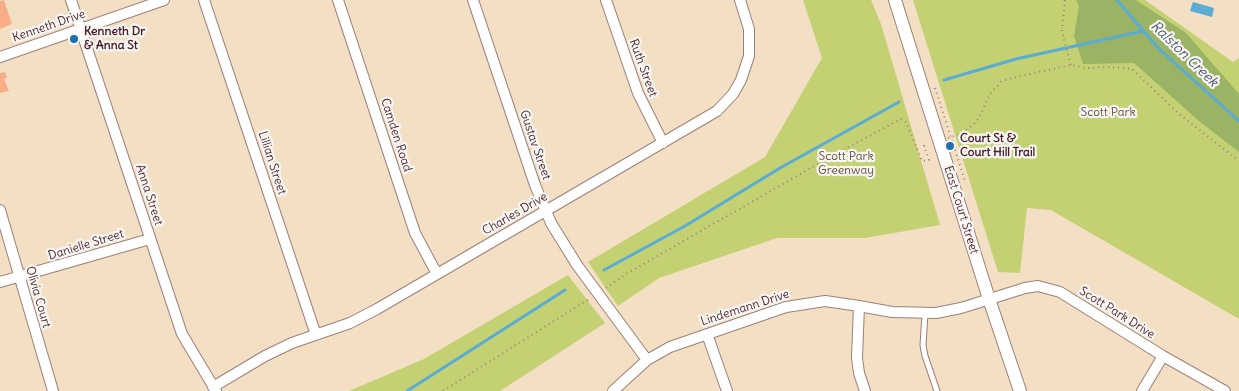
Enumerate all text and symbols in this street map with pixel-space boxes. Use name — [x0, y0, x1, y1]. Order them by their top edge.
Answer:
street label: Kenneth Drive — [11, 7, 87, 45]
water label: Ralston Creek — [1147, 18, 1221, 90]
place label: Kenneth Dr & Anna St — [84, 25, 145, 53]
marker: Kenneth Dr & Anna St — [68, 33, 80, 45]
street label: Ruth Street — [626, 37, 660, 99]
street label: Camden Road — [377, 96, 415, 174]
park label: Scott Park — [1080, 106, 1136, 120]
street label: Gustav Street — [516, 108, 554, 182]
street label: Lillian Street — [255, 129, 289, 197]
place label: Court St & Court Hill Trail — [960, 132, 1035, 160]
marker: Court St & Court Hill Trail — [944, 140, 956, 152]
park label: Scott Park Greenway — [818, 150, 874, 178]
street label: Anna Street — [132, 163, 166, 227]
street label: East Court Street — [941, 164, 981, 256]
street label: Charles Drive — [480, 190, 550, 238]
street label: Danielle Street — [47, 227, 125, 263]
street label: Olivia Court — [22, 265, 54, 329]
street label: Scott Park Drive — [1077, 284, 1157, 342]
street label: Lindemann Drive — [699, 287, 791, 329]

